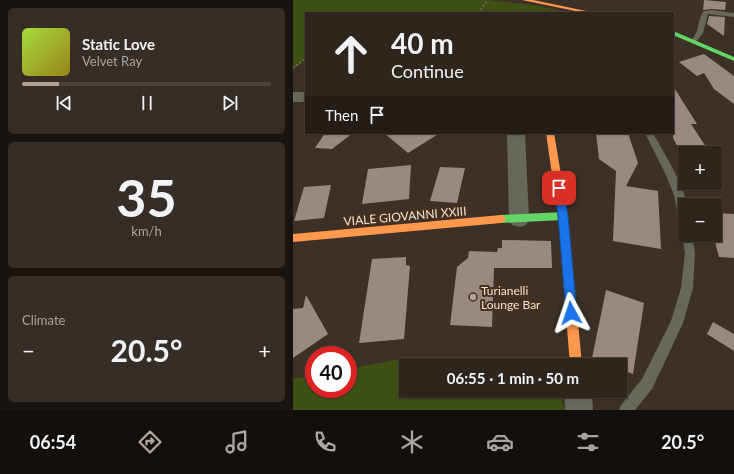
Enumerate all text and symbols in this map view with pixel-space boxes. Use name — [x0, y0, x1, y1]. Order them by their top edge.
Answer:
text: 40 m — [391, 26, 454, 60]
icon: ahead — [325, 28, 377, 80]
text: Static Love — [82, 35, 155, 53]
text: Velvet Ray — [82, 53, 142, 69]
text: Continue — [391, 60, 464, 82]
icon: previous — [53, 92, 75, 114]
icon: pause — [136, 92, 158, 114]
icon: next — [219, 92, 241, 114]
icon: arrive — [366, 104, 388, 126]
text: Then — [325, 106, 358, 124]
map controls — [678, 146, 722, 242]
button: + — [678, 146, 722, 190]
text: 35 — [116, 166, 177, 228]
pin — [542, 171, 576, 205]
icon: arrive — [548, 177, 570, 199]
button: − — [678, 198, 722, 242]
street label: VIALE GIOVANNI XXIII — [343, 203, 467, 229]
text: km/h — [131, 223, 162, 239]
place label: Turianelli Lounge Bar — [481, 283, 541, 312]
marker: Turianelli Lounge Bar — [468, 292, 478, 302]
position arrow — [550, 292, 592, 334]
text: Climate — [22, 312, 65, 328]
text: 20.5° — [111, 332, 182, 368]
text: − — [22, 337, 35, 364]
text: + — [258, 337, 271, 364]
speed limit sign: 40 — [305, 346, 357, 398]
text: 06:55 · 1 min · 50 m — [447, 369, 579, 387]
icon: directions — [136, 428, 164, 456]
icon: music — [223, 428, 251, 456]
icon: phone — [311, 428, 339, 456]
icon: climate — [398, 428, 426, 456]
icon: car — [486, 428, 514, 456]
icon: filters — [574, 428, 602, 456]
text: 06:54 — [30, 431, 76, 453]
text: 20.5° — [661, 431, 704, 453]

